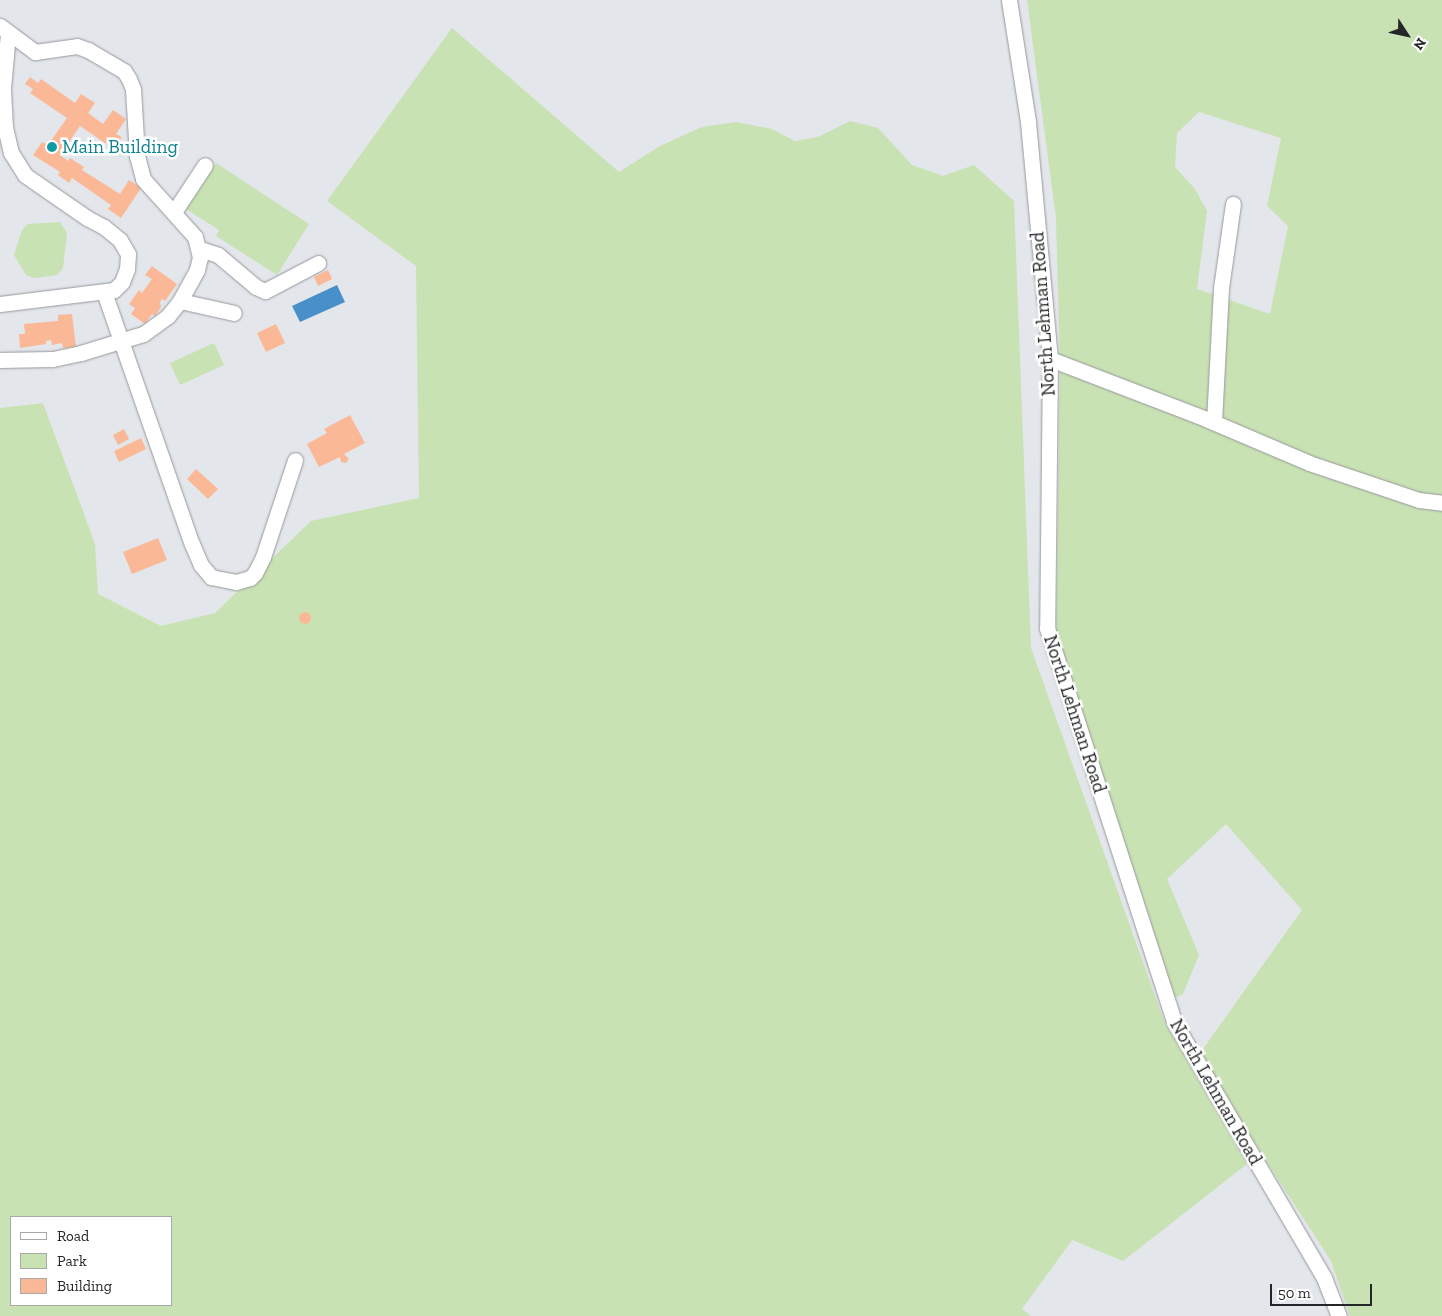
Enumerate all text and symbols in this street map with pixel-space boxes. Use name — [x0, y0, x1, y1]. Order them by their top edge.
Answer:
north arrow — [1382, 10, 1432, 60]
text: N — [1410, 35, 1430, 53]
place label: Main Building — [62, 136, 178, 158]
marker: Main Building — [46, 141, 58, 153]
street label: North Lehman Road — [1026, 231, 1060, 397]
street label: North Lehman Road — [1039, 632, 1111, 796]
street label: North Lehman Road — [1165, 1015, 1267, 1169]
legend — [10, 1216, 172, 1306]
text: Road — [57, 1227, 89, 1245]
text: Park — [57, 1252, 87, 1270]
scale bar — [1272, 1274, 1374, 1306]
text: Building — [57, 1277, 112, 1295]
text: 50 m — [1278, 1284, 1311, 1302]

